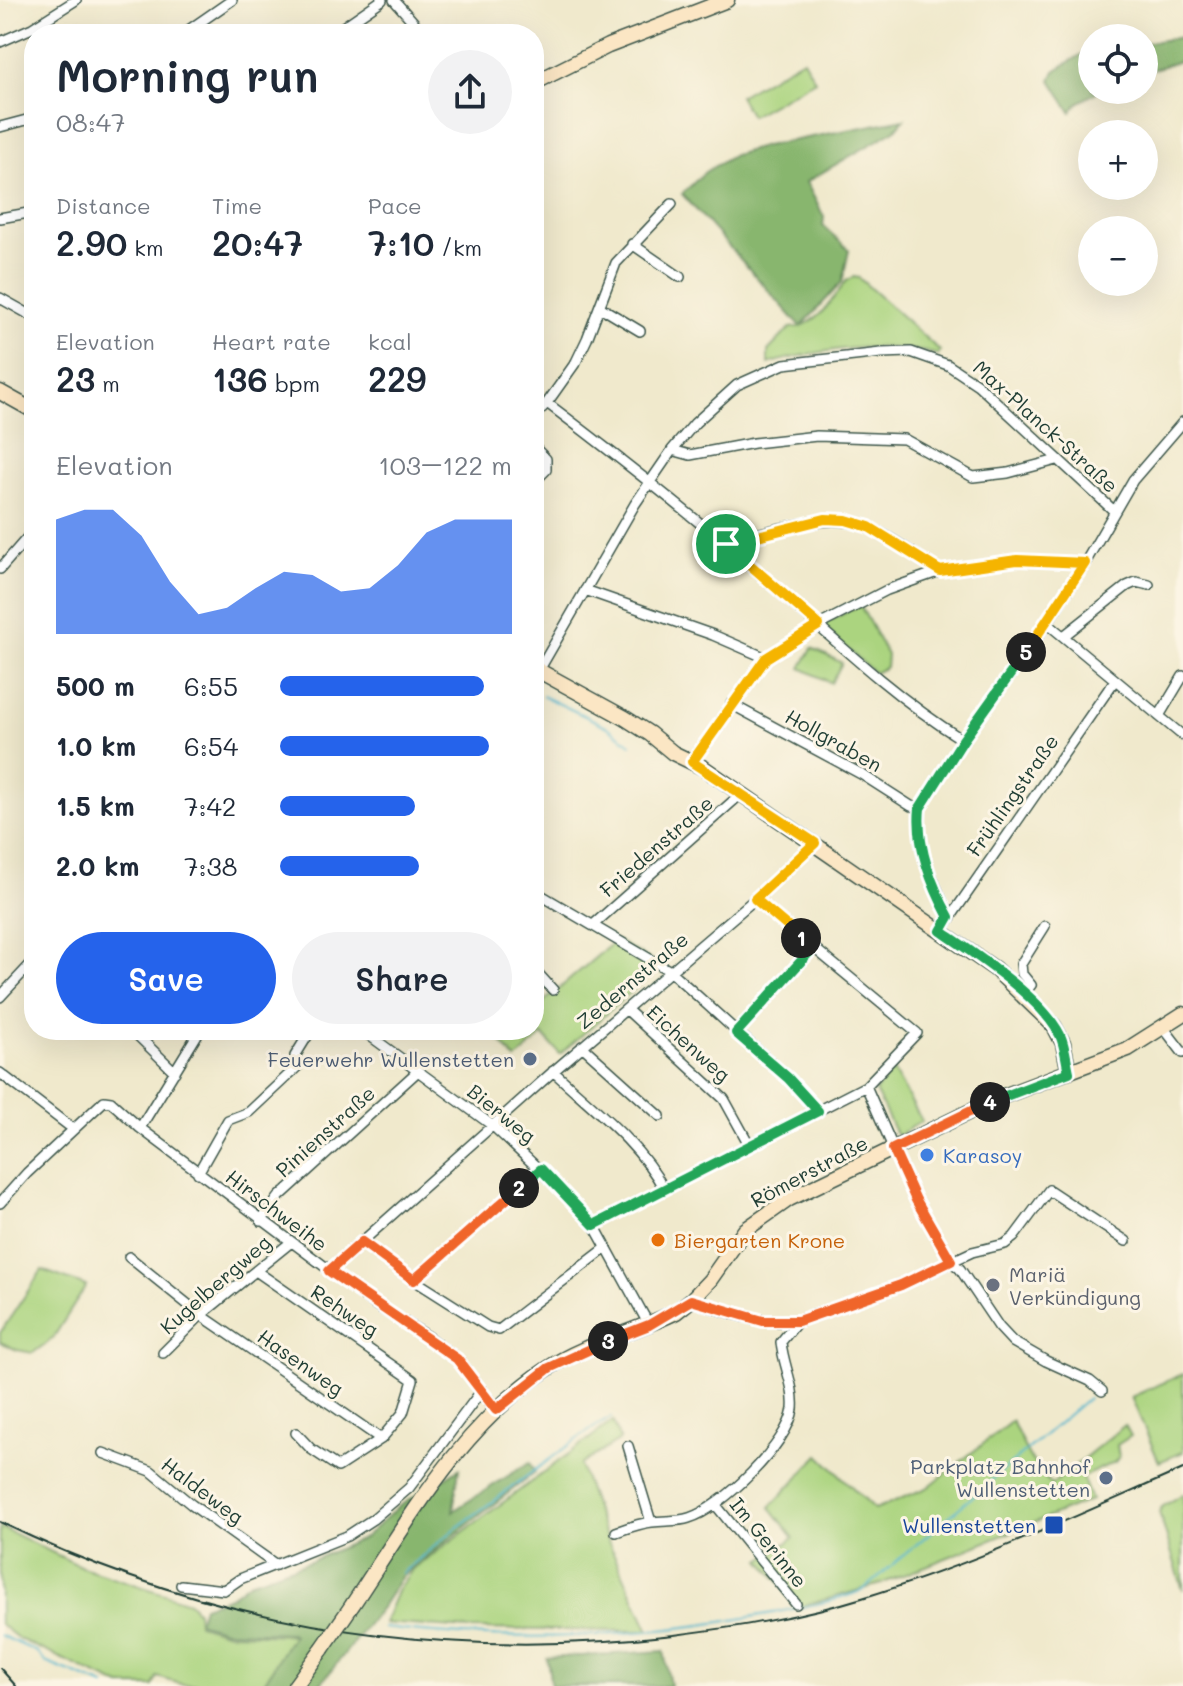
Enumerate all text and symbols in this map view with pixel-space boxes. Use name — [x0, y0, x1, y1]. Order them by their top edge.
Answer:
map controls — [1078, 24, 1158, 296]
button: locate — [1078, 24, 1158, 104]
text: Morning run — [56, 46, 319, 103]
button: share — [428, 50, 512, 134]
text: 08:47 — [56, 105, 126, 139]
button: + — [1078, 120, 1158, 200]
text: Distance — [56, 191, 151, 220]
text: Time — [212, 191, 262, 220]
text: Pace — [368, 191, 422, 220]
button: − — [1078, 216, 1158, 296]
text: 2.90 — [56, 220, 127, 265]
text: 20:47 — [212, 220, 303, 265]
text: 7:10 — [368, 220, 434, 265]
text: km — [127, 233, 163, 262]
text: /km — [434, 233, 482, 262]
text: Elevation — [56, 327, 155, 356]
text: Heart rate — [212, 327, 331, 356]
text: kcal — [368, 327, 412, 356]
street label: Max-Planck-Straße — [968, 354, 1124, 498]
text: 23 — [56, 356, 95, 401]
text: 136 — [212, 356, 268, 401]
text: 229 — [368, 356, 426, 401]
text: m — [95, 369, 120, 398]
text: bpm — [268, 369, 320, 398]
text: Elevation — [56, 448, 173, 482]
text: 103–122 m — [378, 448, 512, 482]
pin — [692, 510, 760, 578]
icon: arrive — [704, 522, 748, 566]
pin: 5 — [1006, 632, 1046, 672]
text: 5 — [1020, 637, 1032, 666]
text: 500 m — [56, 669, 135, 703]
text: 6:55 — [184, 669, 238, 703]
street label: Hollgraben — [781, 703, 887, 777]
text: 1.0 km — [56, 729, 136, 763]
text: 6:54 — [184, 729, 238, 763]
street label: Frühlingstraße — [960, 729, 1064, 861]
text: 1.5 km — [56, 789, 135, 823]
text: 7:42 — [184, 789, 236, 823]
street label: Friedenstraße — [594, 790, 718, 902]
text: 2.0 km — [56, 849, 139, 883]
text: 7:38 — [184, 849, 237, 883]
pin: 1 — [781, 918, 821, 958]
text: 1 — [796, 923, 806, 952]
street label: Zedernstraße — [571, 926, 693, 1034]
button: Save — [56, 932, 276, 1024]
button: Share — [292, 932, 512, 1024]
street label: Eichenweg — [642, 999, 736, 1087]
place label: Feuerwehr Wullenstetten — [268, 1046, 514, 1072]
marker: Feuerwehr Wullenstetten — [521, 1050, 539, 1068]
street label: Bierweg — [463, 1078, 541, 1148]
street label: Pinienstraße — [270, 1079, 380, 1183]
pin: 4 — [970, 1082, 1010, 1122]
text: 4 — [983, 1087, 997, 1116]
street label: Römerstraße — [746, 1129, 872, 1213]
place label: Karasoy — [943, 1142, 1022, 1168]
marker: Karasoy — [918, 1146, 936, 1164]
street label: Hirschweihe — [221, 1163, 333, 1257]
pin: 2 — [499, 1168, 539, 1208]
text: 2 — [513, 1173, 525, 1202]
place label: Biergarten Krone — [674, 1227, 845, 1253]
street label: Kugelbergweg — [154, 1229, 276, 1339]
marker: Biergarten Krone — [649, 1231, 667, 1249]
place label: Mariä Verkündigung — [1009, 1261, 1141, 1310]
marker: Mariä Verkündigung — [984, 1276, 1002, 1294]
street label: Rehweg — [306, 1278, 384, 1342]
pin: 3 — [588, 1321, 628, 1361]
street label: Hasenweg — [253, 1323, 349, 1401]
text: 3 — [601, 1326, 615, 1355]
street label: Haldeweg — [157, 1451, 249, 1529]
place label: Parkplatz Bahnhof Wullenstetten — [910, 1453, 1091, 1502]
marker: Parkplatz Bahnhof Wullenstetten — [1097, 1469, 1115, 1487]
street label: Im Gerinne — [725, 1491, 813, 1593]
place label: Wullenstetten — [902, 1512, 1036, 1538]
marker: Wullenstetten — [1043, 1514, 1065, 1536]

